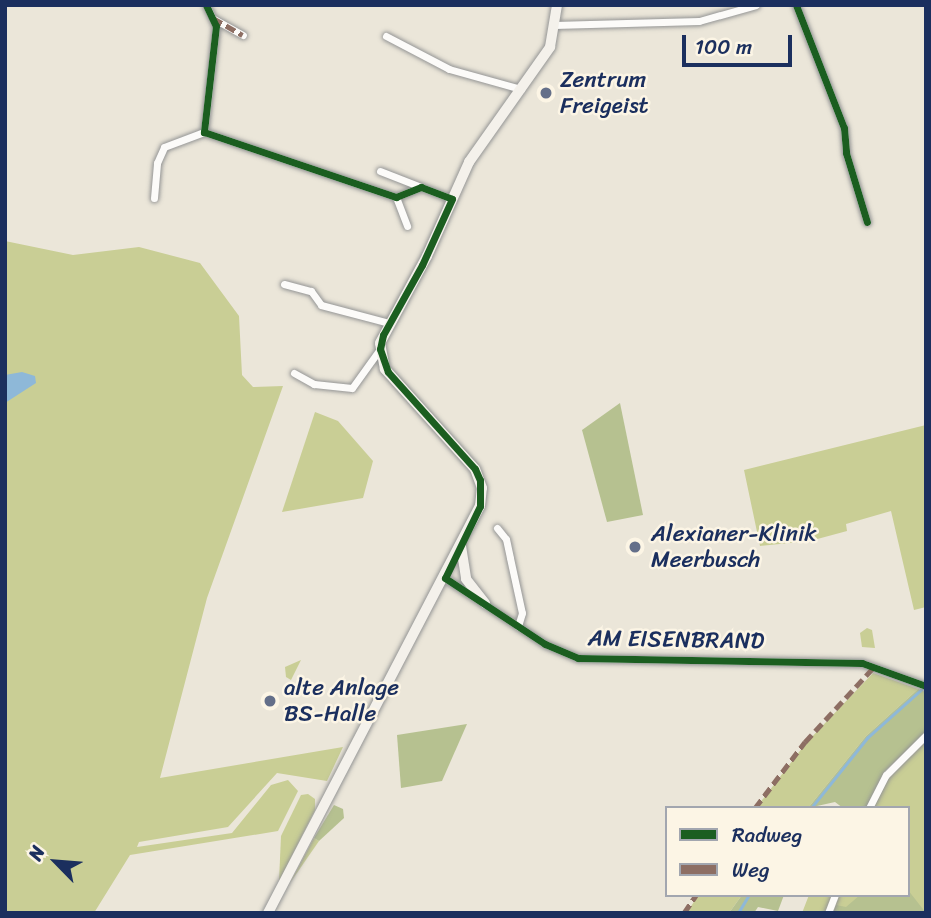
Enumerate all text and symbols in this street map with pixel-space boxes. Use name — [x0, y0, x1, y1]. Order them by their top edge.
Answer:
scale bar — [686, 21, 796, 65]
text: 100 m — [695, 28, 752, 66]
place label: Zentrum Freigeist — [560, 66, 649, 120]
marker: Zentrum Freigeist — [538, 85, 554, 101]
place label: Alexianer-Klinik Meerbusch — [651, 520, 816, 574]
marker: Alexianer-Klinik Meerbusch — [625, 537, 645, 557]
street label: AM EISENBRAND — [587, 625, 765, 655]
place label: alte Anlage BS-Halle — [284, 674, 399, 728]
marker: alte Anlage BS-Halle — [262, 693, 278, 709]
legend — [665, 806, 910, 897]
text: Radweg — [732, 816, 802, 854]
north arrow — [21, 827, 91, 897]
text: N — [19, 840, 54, 866]
text: Weg — [732, 851, 770, 889]

